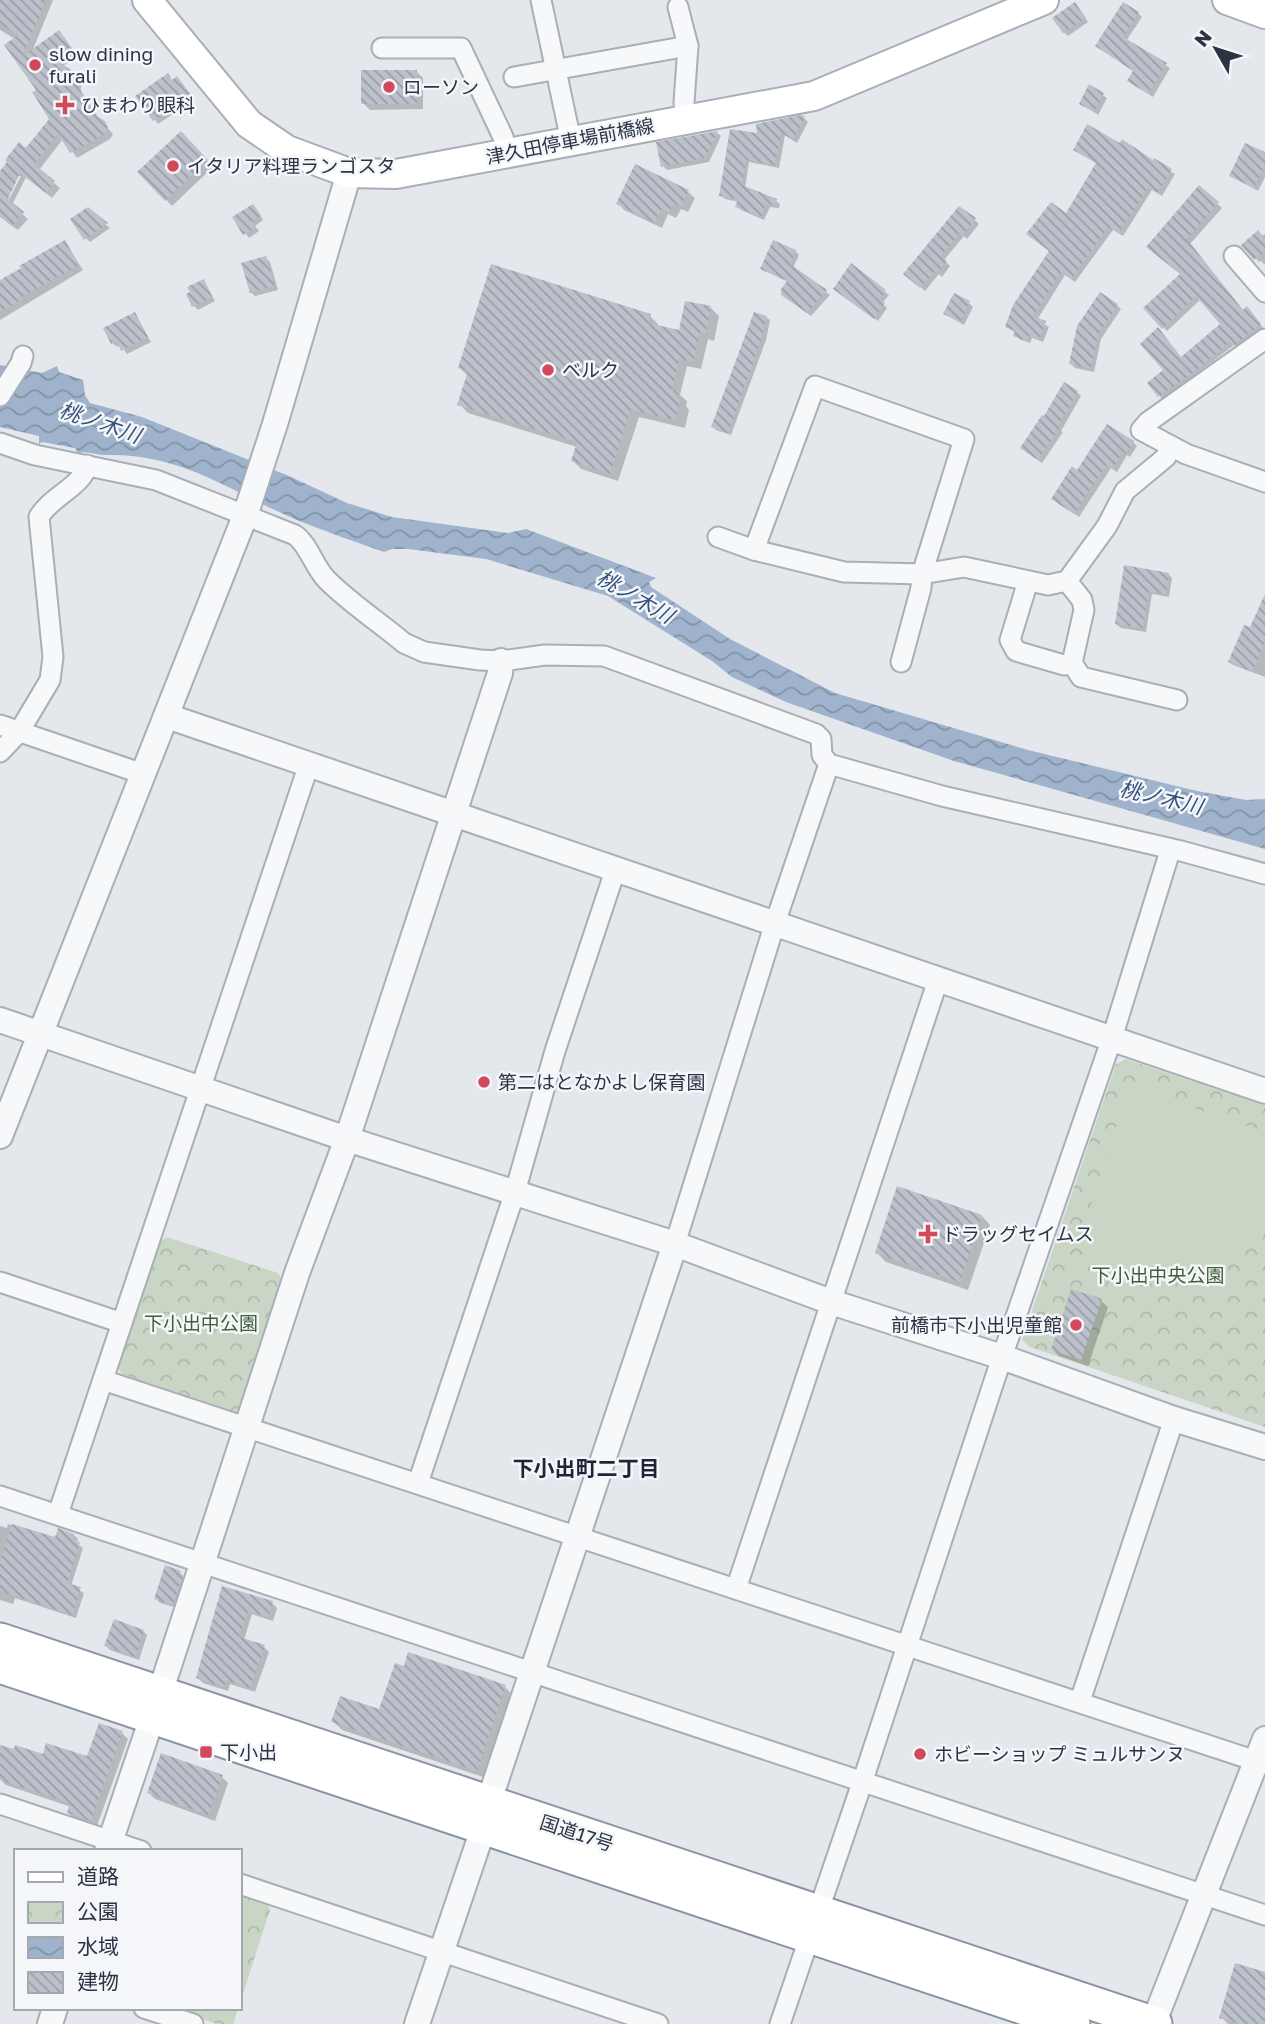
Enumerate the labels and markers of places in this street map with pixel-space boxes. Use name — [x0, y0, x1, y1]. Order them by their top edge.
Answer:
place label: slow dining furali — [49, 42, 153, 87]
marker: slow dining furali — [27, 57, 43, 73]
place label: ローソン — [403, 75, 479, 98]
marker: ローソン — [381, 79, 397, 95]
place label: ひまわり眼科 — [81, 93, 195, 116]
marker: ひまわり眼科 — [55, 95, 75, 115]
place label: イタリア料理ランゴスタ — [187, 154, 396, 177]
marker: イタリア料理ランゴスタ — [165, 158, 181, 174]
place label: ベルク — [562, 358, 619, 381]
marker: ベルク — [540, 362, 556, 378]
place label: 第二はとなかよし保育園 — [498, 1070, 705, 1093]
marker: 第二はとなかよし保育園 — [476, 1074, 492, 1090]
place label: ドラッグセイムス — [942, 1222, 1094, 1245]
marker: ドラッグセイムス — [920, 1226, 936, 1242]
place label: 前橋市下小出児童館 — [891, 1313, 1062, 1336]
marker: 前橋市下小出児童館 — [1068, 1317, 1084, 1333]
place label: 下小出 — [220, 1740, 277, 1763]
place label: ホビーショップ ミュルサンヌ — [934, 1742, 1185, 1765]
marker: 下小出 — [198, 1744, 214, 1760]
marker: ホビーショップ ミュルサンヌ — [912, 1746, 928, 1762]

